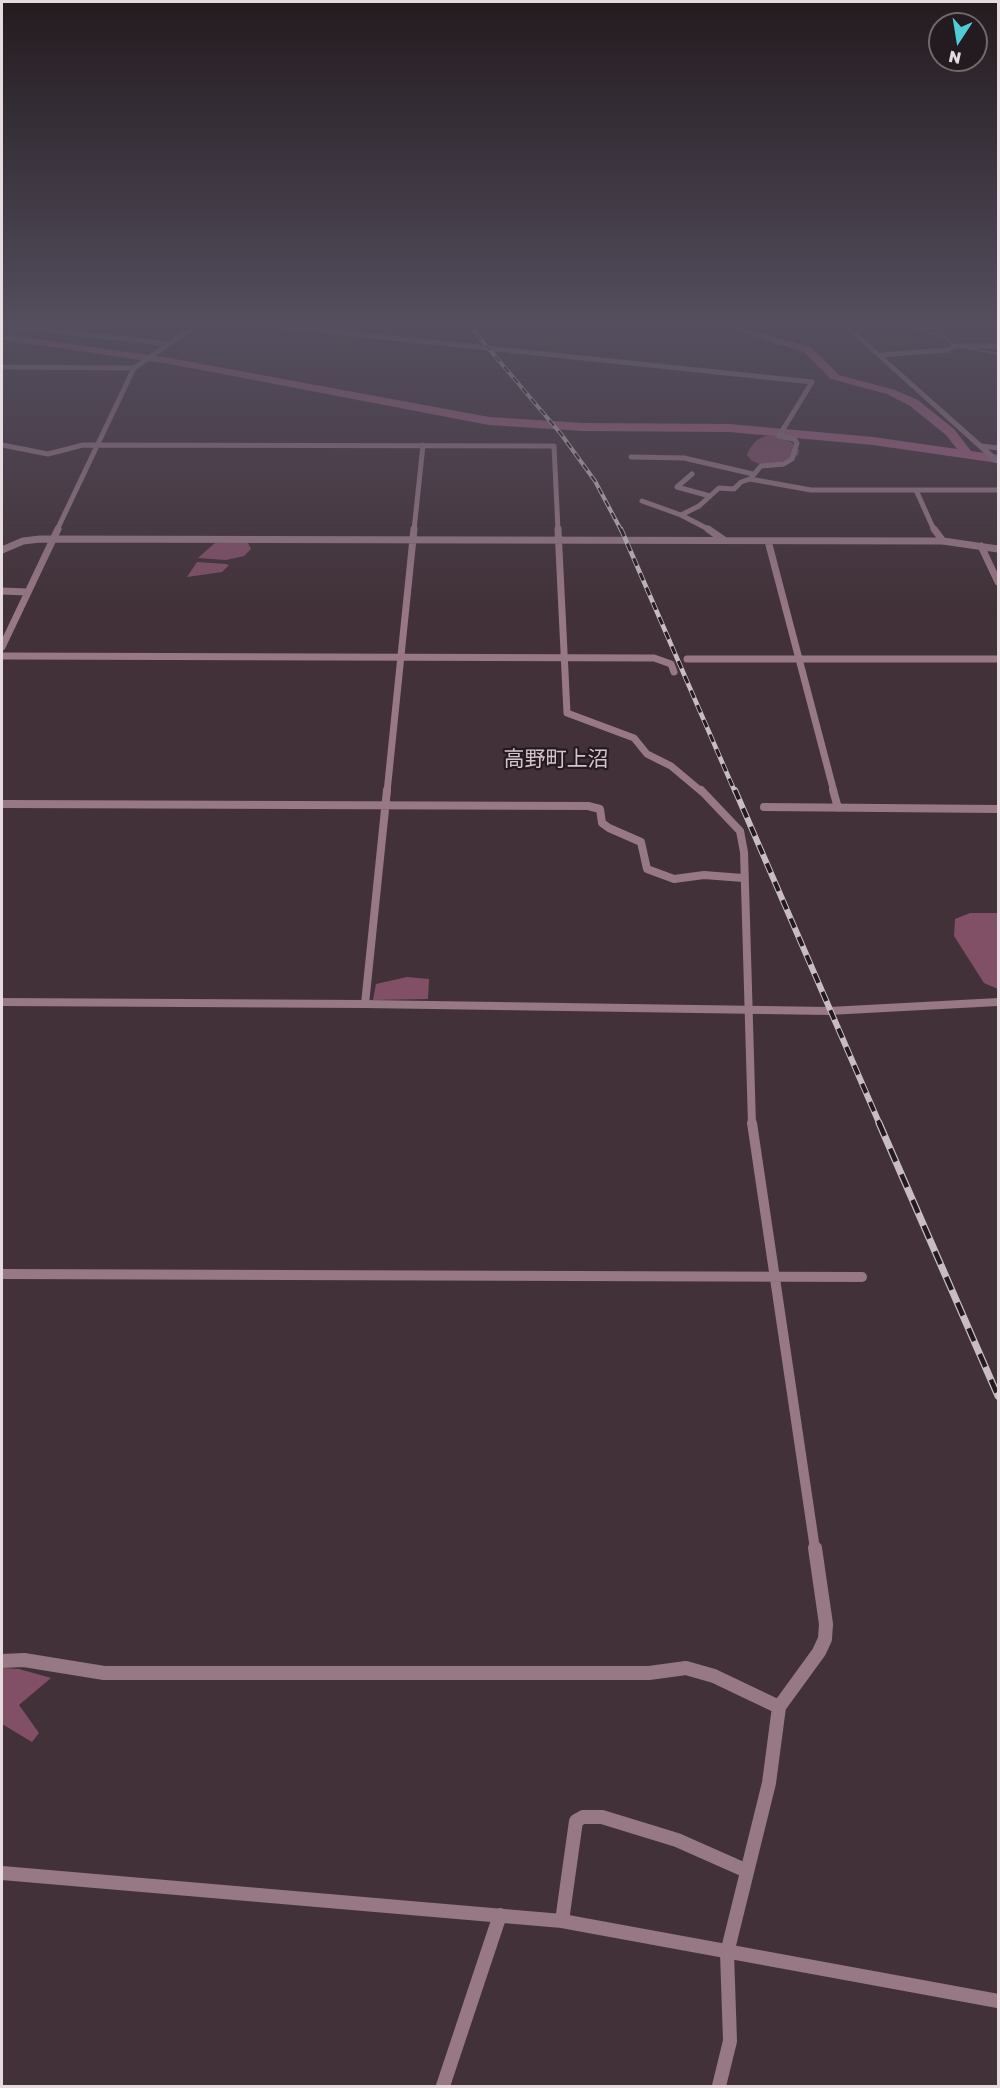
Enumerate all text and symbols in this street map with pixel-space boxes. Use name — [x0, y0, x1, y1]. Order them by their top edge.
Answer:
north arrow — [928, 12, 988, 72]
text: N — [947, 47, 963, 69]
district label: 高野町上沼 — [504, 746, 608, 772]

